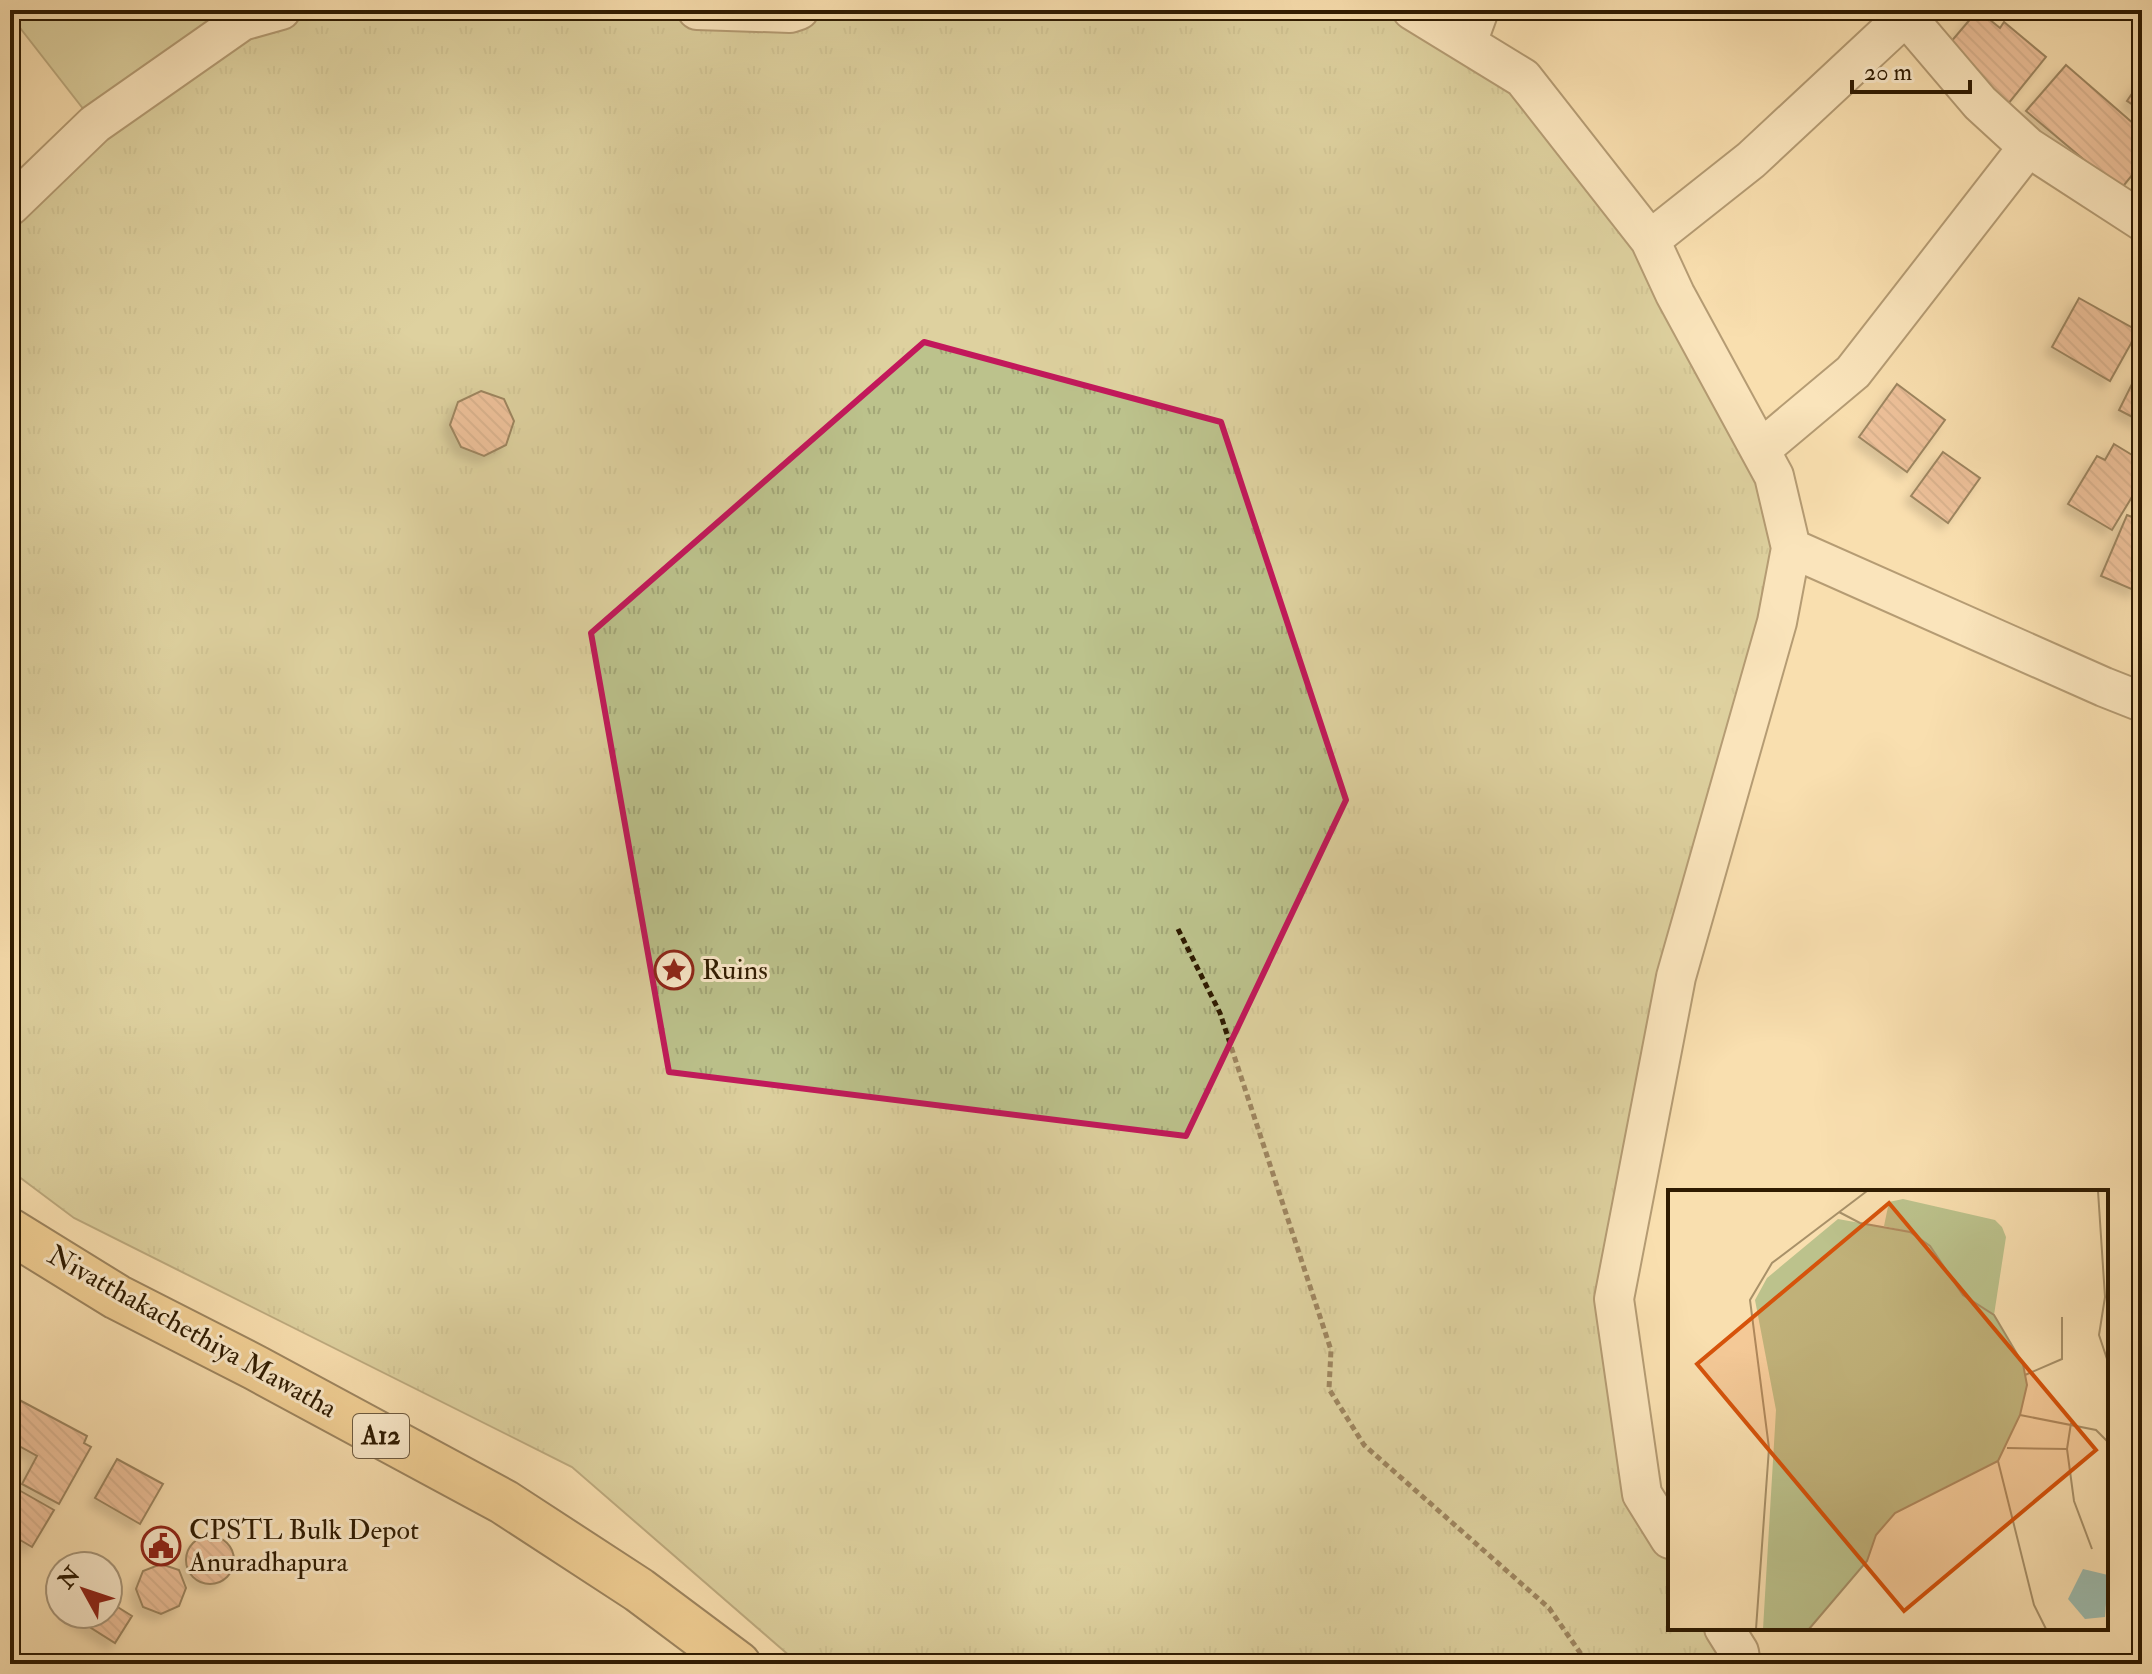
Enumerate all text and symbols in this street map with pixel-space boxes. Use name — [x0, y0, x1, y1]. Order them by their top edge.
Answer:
scale bar — [1852, 44, 1970, 94]
text: 20 m — [1864, 57, 1913, 88]
place icon: Ruins — [653, 949, 695, 991]
place label: Ruins — [702, 953, 768, 988]
inset map — [1668, 1190, 2108, 1630]
street label: Nivatthakachethiya Mawatha — [41, 1238, 343, 1426]
road number: A12 — [353, 1414, 409, 1458]
place label: CPSTL Bulk Depot Anuradhapura — [188, 1513, 419, 1580]
public building icon: CPSTL Bulk Depot Anuradhapura — [140, 1525, 182, 1567]
north arrow — [44, 1550, 124, 1630]
text: N — [52, 1561, 87, 1595]

